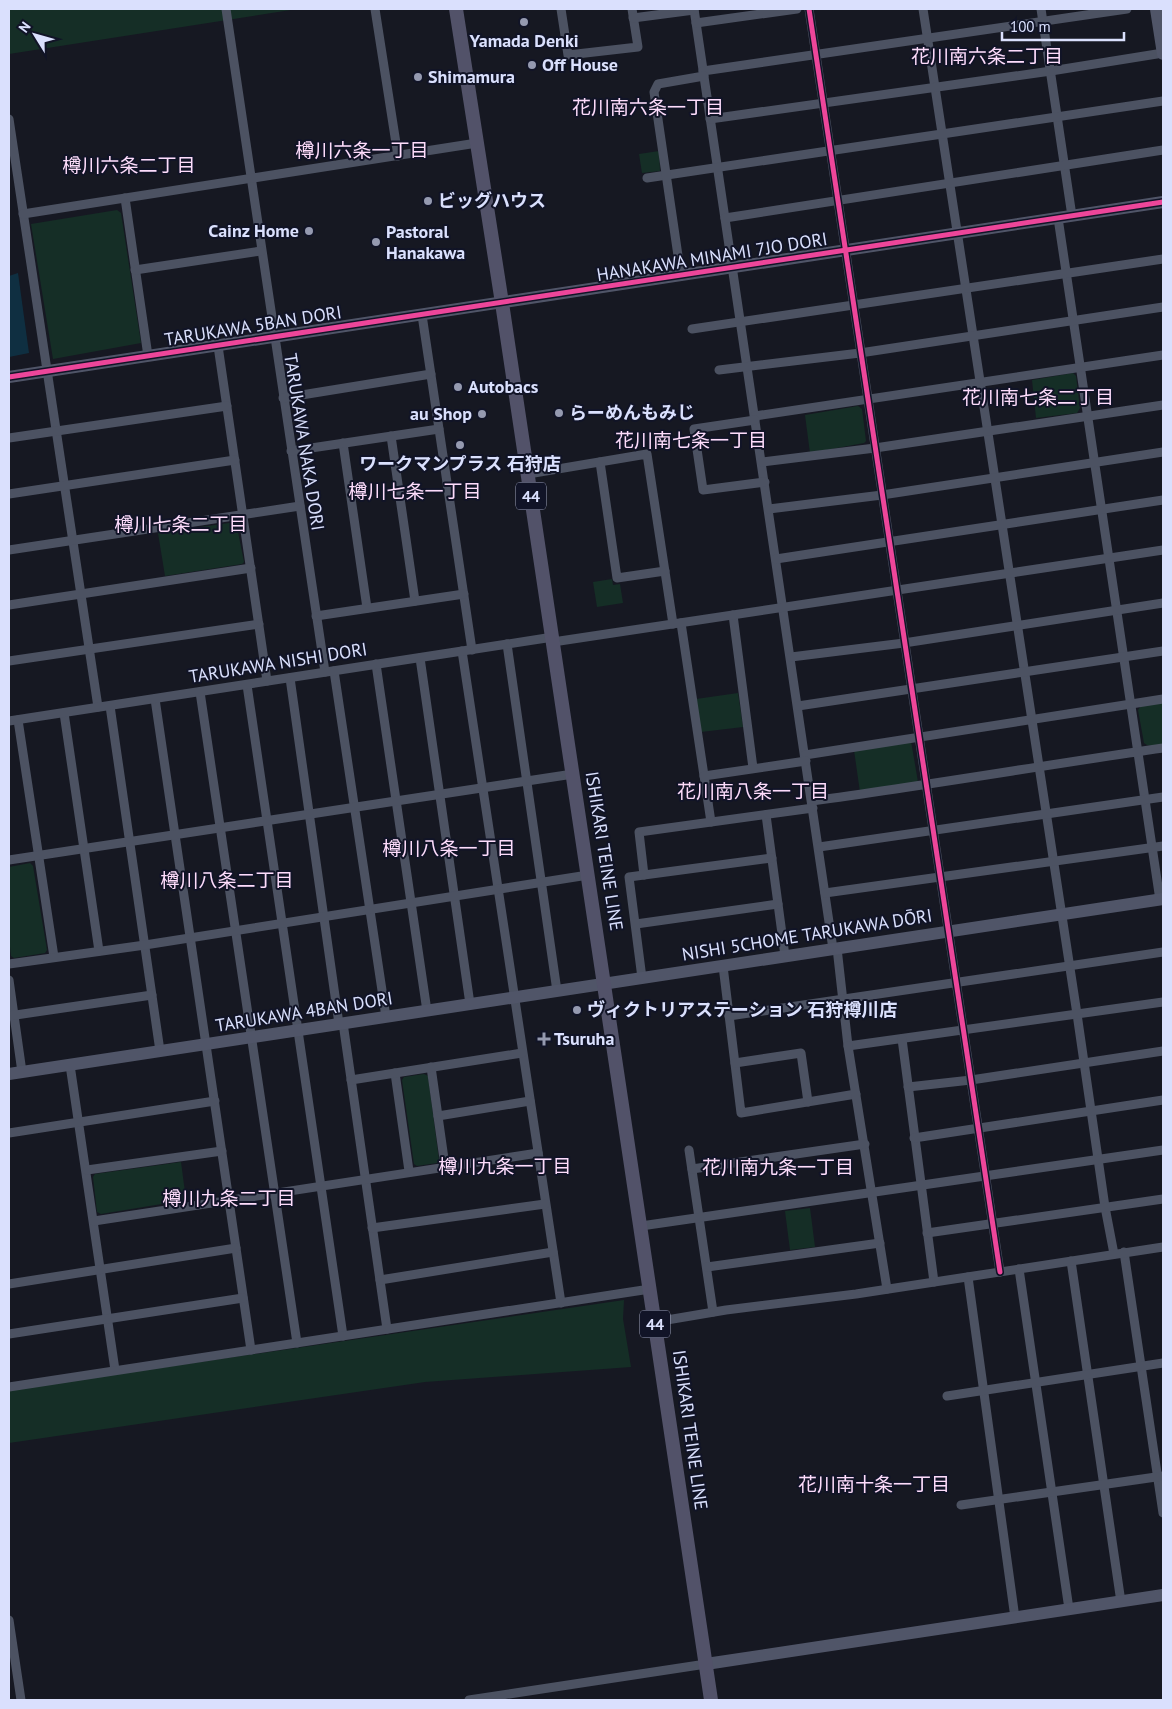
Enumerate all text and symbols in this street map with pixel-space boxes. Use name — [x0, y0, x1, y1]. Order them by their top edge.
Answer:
north arrow — [10, 10, 60, 60]
scale bar — [1002, 10, 1124, 42]
marker: Yamada Denki — [518, 16, 530, 28]
text: 100 m — [1010, 17, 1051, 36]
text: N — [15, 18, 35, 36]
place label: Yamada Denki — [468, 29, 579, 52]
district label: 花川南六条二丁目 — [911, 44, 1063, 68]
place label: Off House — [542, 53, 618, 76]
marker: Off House — [526, 59, 538, 71]
place label: Shimamura — [428, 65, 515, 88]
marker: Shimamura — [412, 71, 424, 83]
district label: 花川南六条一丁目 — [572, 95, 724, 119]
district label: 樽川六条一丁目 — [295, 138, 429, 162]
district label: 樽川六条二丁目 — [62, 153, 196, 177]
place label: ビッグハウス — [438, 189, 546, 212]
marker: ビッグハウス — [422, 195, 434, 207]
place label: Cainz Home — [208, 219, 299, 242]
place label: Pastoral Hanakawa — [386, 220, 465, 264]
marker: Cainz Home — [303, 225, 315, 237]
street label: HANAKAWA MINAMI 7JO DORI — [595, 227, 829, 286]
marker: Pastoral Hanakawa — [370, 236, 382, 248]
street label: TARUKAWA 5BAN DORI — [163, 300, 343, 351]
street label: TARUKAWA NAKA DORI — [279, 352, 330, 532]
place label: Autobacs — [468, 375, 539, 398]
marker: Autobacs — [452, 381, 464, 393]
district label: 花川南七条二丁目 — [962, 385, 1114, 409]
place label: らーめんもみじ — [569, 401, 695, 424]
place label: au Shop — [410, 402, 472, 425]
marker: らーめんもみじ — [553, 407, 565, 419]
marker: au Shop — [476, 408, 488, 420]
district label: 花川南七条一丁目 — [615, 428, 767, 452]
marker: ワークマンプラス 石狩店 — [454, 439, 466, 451]
place label: ワークマンプラス 石狩店 — [359, 452, 561, 475]
district label: 樽川七条一丁目 — [348, 479, 482, 503]
road number: 44 — [516, 482, 546, 510]
district label: 樽川七条二丁目 — [114, 512, 248, 536]
street label: TARUKAWA NISHI DORI — [187, 637, 369, 688]
street label: ISHIKARI TEINE LINE — [581, 770, 628, 932]
district label: 花川南八条一丁目 — [677, 779, 829, 803]
district label: 樽川八条一丁目 — [382, 836, 516, 860]
district label: 樽川八条二丁目 — [160, 868, 294, 892]
street label: NISHI 5CHOME TARUKAWA DŌRI — [680, 903, 934, 966]
street label: TARUKAWA 4BAN DORI — [214, 986, 394, 1037]
place label: ヴィクトリアステーション 石狩樽川店 — [587, 998, 897, 1021]
marker: ヴィクトリアステーション 石狩樽川店 — [571, 1004, 583, 1016]
place label: Tsuruha — [554, 1027, 614, 1050]
marker: Tsuruha — [538, 1033, 550, 1045]
district label: 樽川九条一丁目 — [438, 1154, 572, 1178]
district label: 花川南九条一丁目 — [702, 1155, 854, 1179]
district label: 樽川九条二丁目 — [162, 1186, 296, 1210]
road number: 44 — [640, 1310, 670, 1338]
street label: ISHIKARI TEINE LINE — [668, 1349, 713, 1511]
district label: 花川南十条一丁目 — [798, 1472, 950, 1496]

